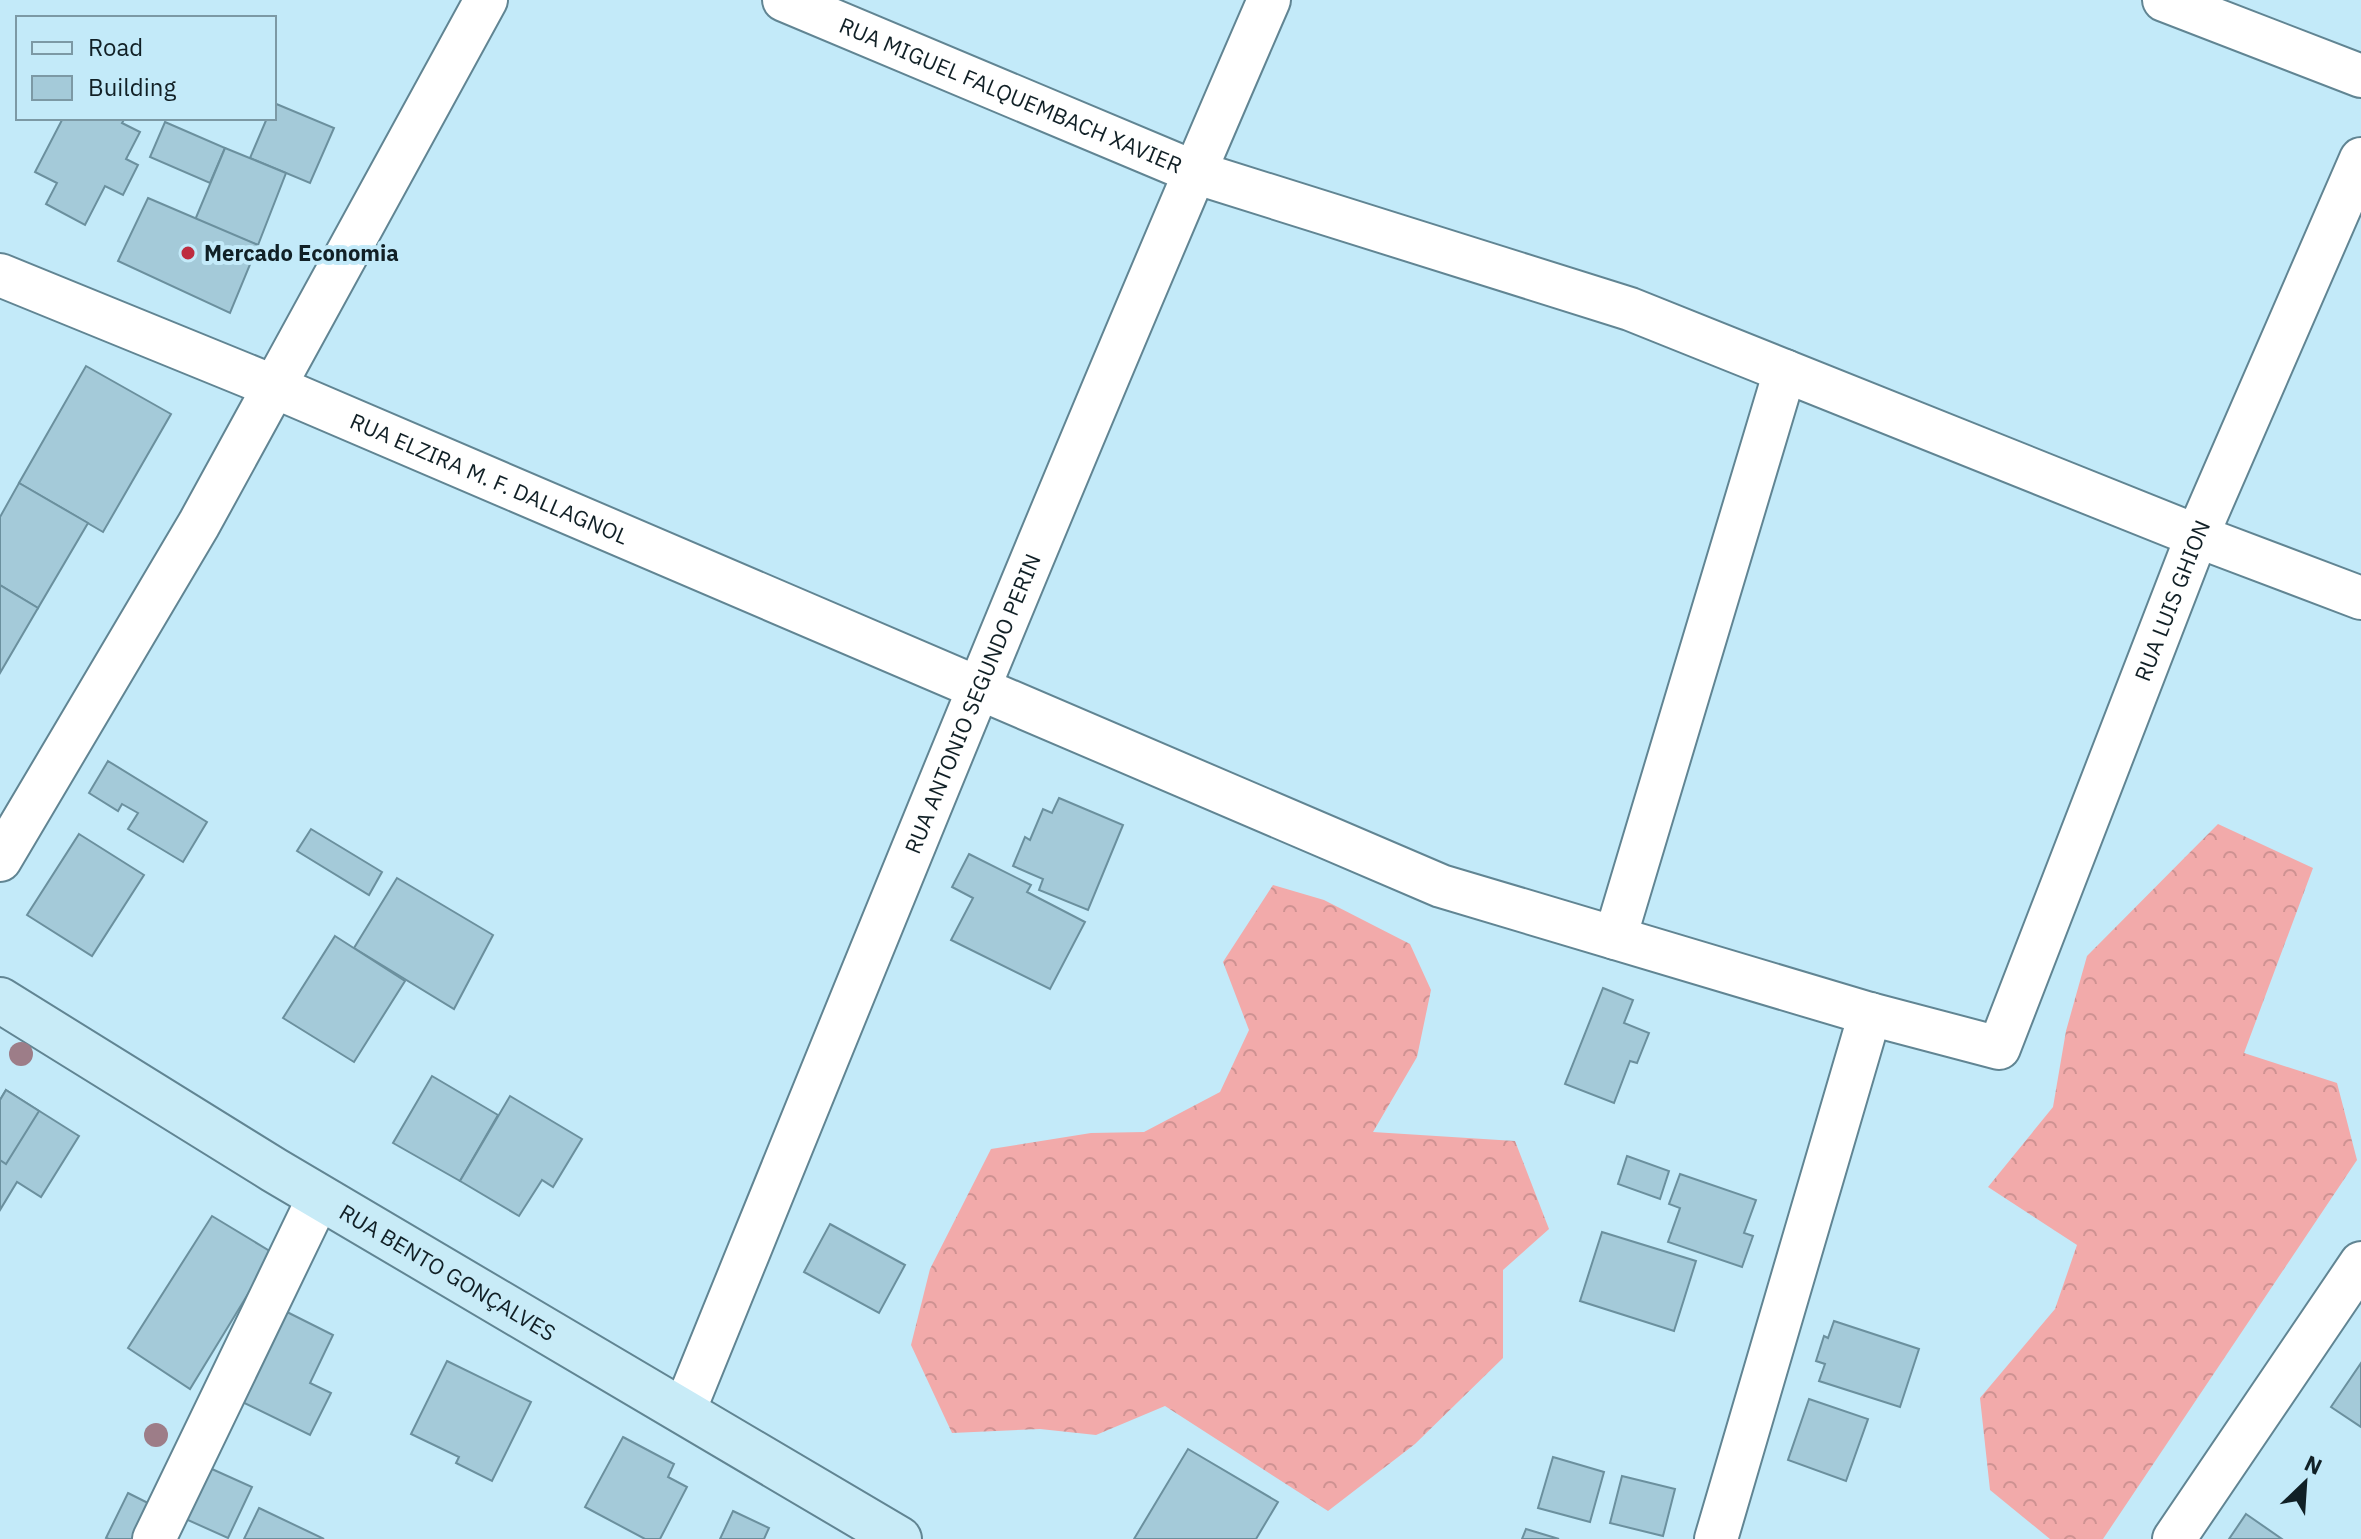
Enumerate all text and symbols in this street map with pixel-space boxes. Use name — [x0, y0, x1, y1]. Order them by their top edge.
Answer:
street label: RUA MIGUEL FALQUEMBACH XAVIER — [835, 10, 1187, 179]
legend — [16, 16, 276, 120]
text: Road — [88, 31, 143, 63]
text: Building — [88, 71, 176, 103]
place label: Mercado Economia — [204, 238, 399, 267]
marker: Mercado Economia — [179, 244, 197, 262]
street label: RUA ELZIRA M. F. DALLAGNOL — [346, 406, 633, 551]
street label: RUA LUIS GHION — [2127, 515, 2216, 685]
street label: RUA ANTONIO SEGUNDO PERIN — [897, 549, 1047, 858]
street label: RUA BENTO GONÇALVES — [334, 1197, 561, 1347]
north arrow — [2265, 1443, 2345, 1523]
text: N — [2300, 1448, 2327, 1481]

